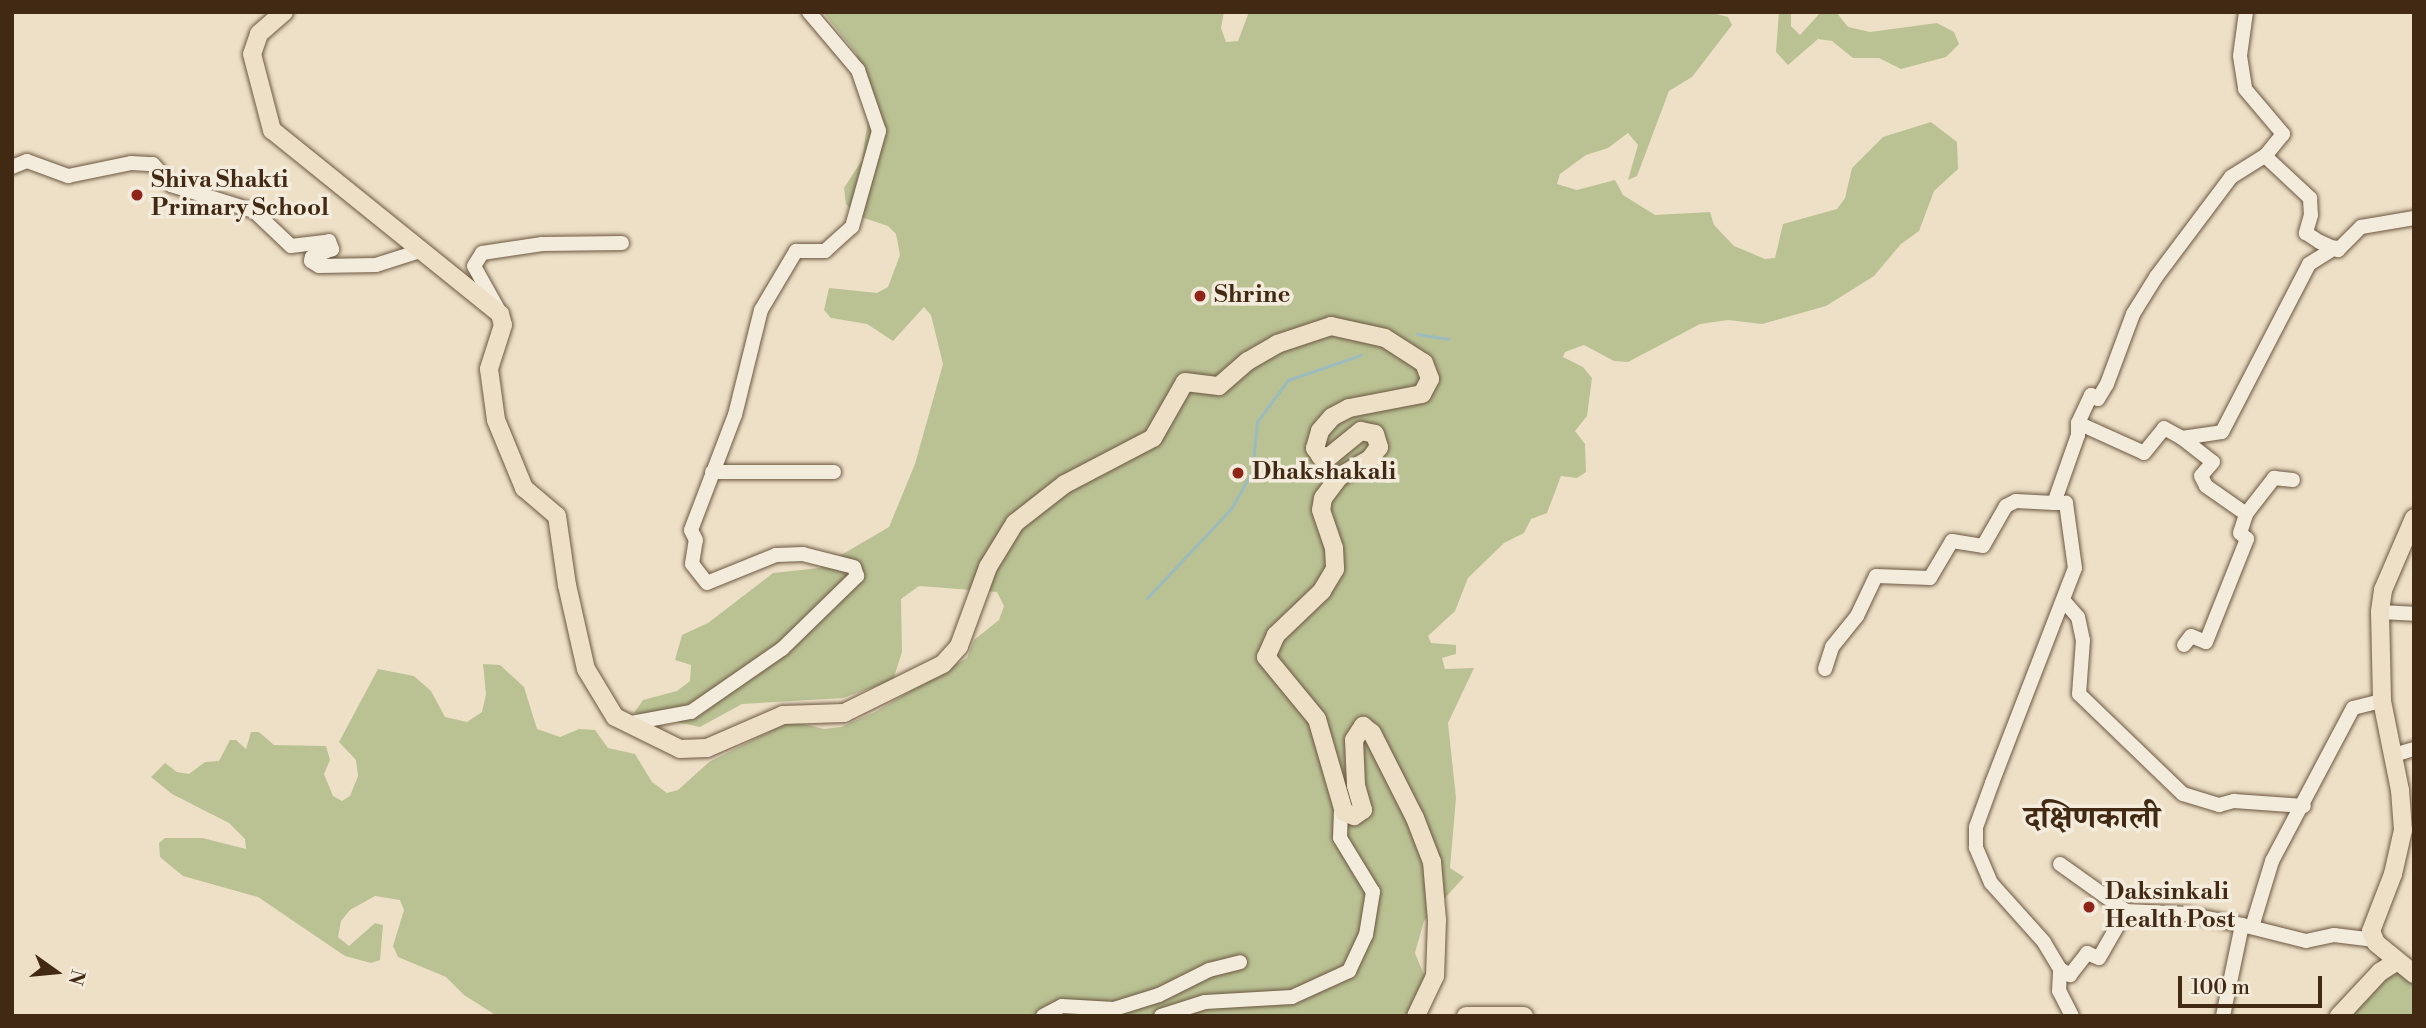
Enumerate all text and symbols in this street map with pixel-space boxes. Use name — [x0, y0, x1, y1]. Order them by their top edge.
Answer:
place label: Shiva Shakti Primary School — [151, 167, 329, 223]
marker: Shiva Shakti Primary School — [129, 187, 145, 203]
place label: Shrine — [1214, 282, 1290, 310]
marker: Shrine — [1192, 288, 1208, 304]
place label: Dhakshakali — [1252, 459, 1396, 487]
marker: Dhakshakali — [1230, 465, 1246, 481]
district label: दक्षि‍णकाली — [2024, 799, 2160, 837]
place label: Daksinkali Health Post — [2105, 879, 2235, 935]
marker: Daksinkali Health Post — [2079, 897, 2099, 917]
north arrow — [21, 937, 91, 1007]
scale bar — [2181, 962, 2324, 1006]
text: N — [63, 967, 90, 988]
text: 100 m — [2191, 975, 2250, 1001]

